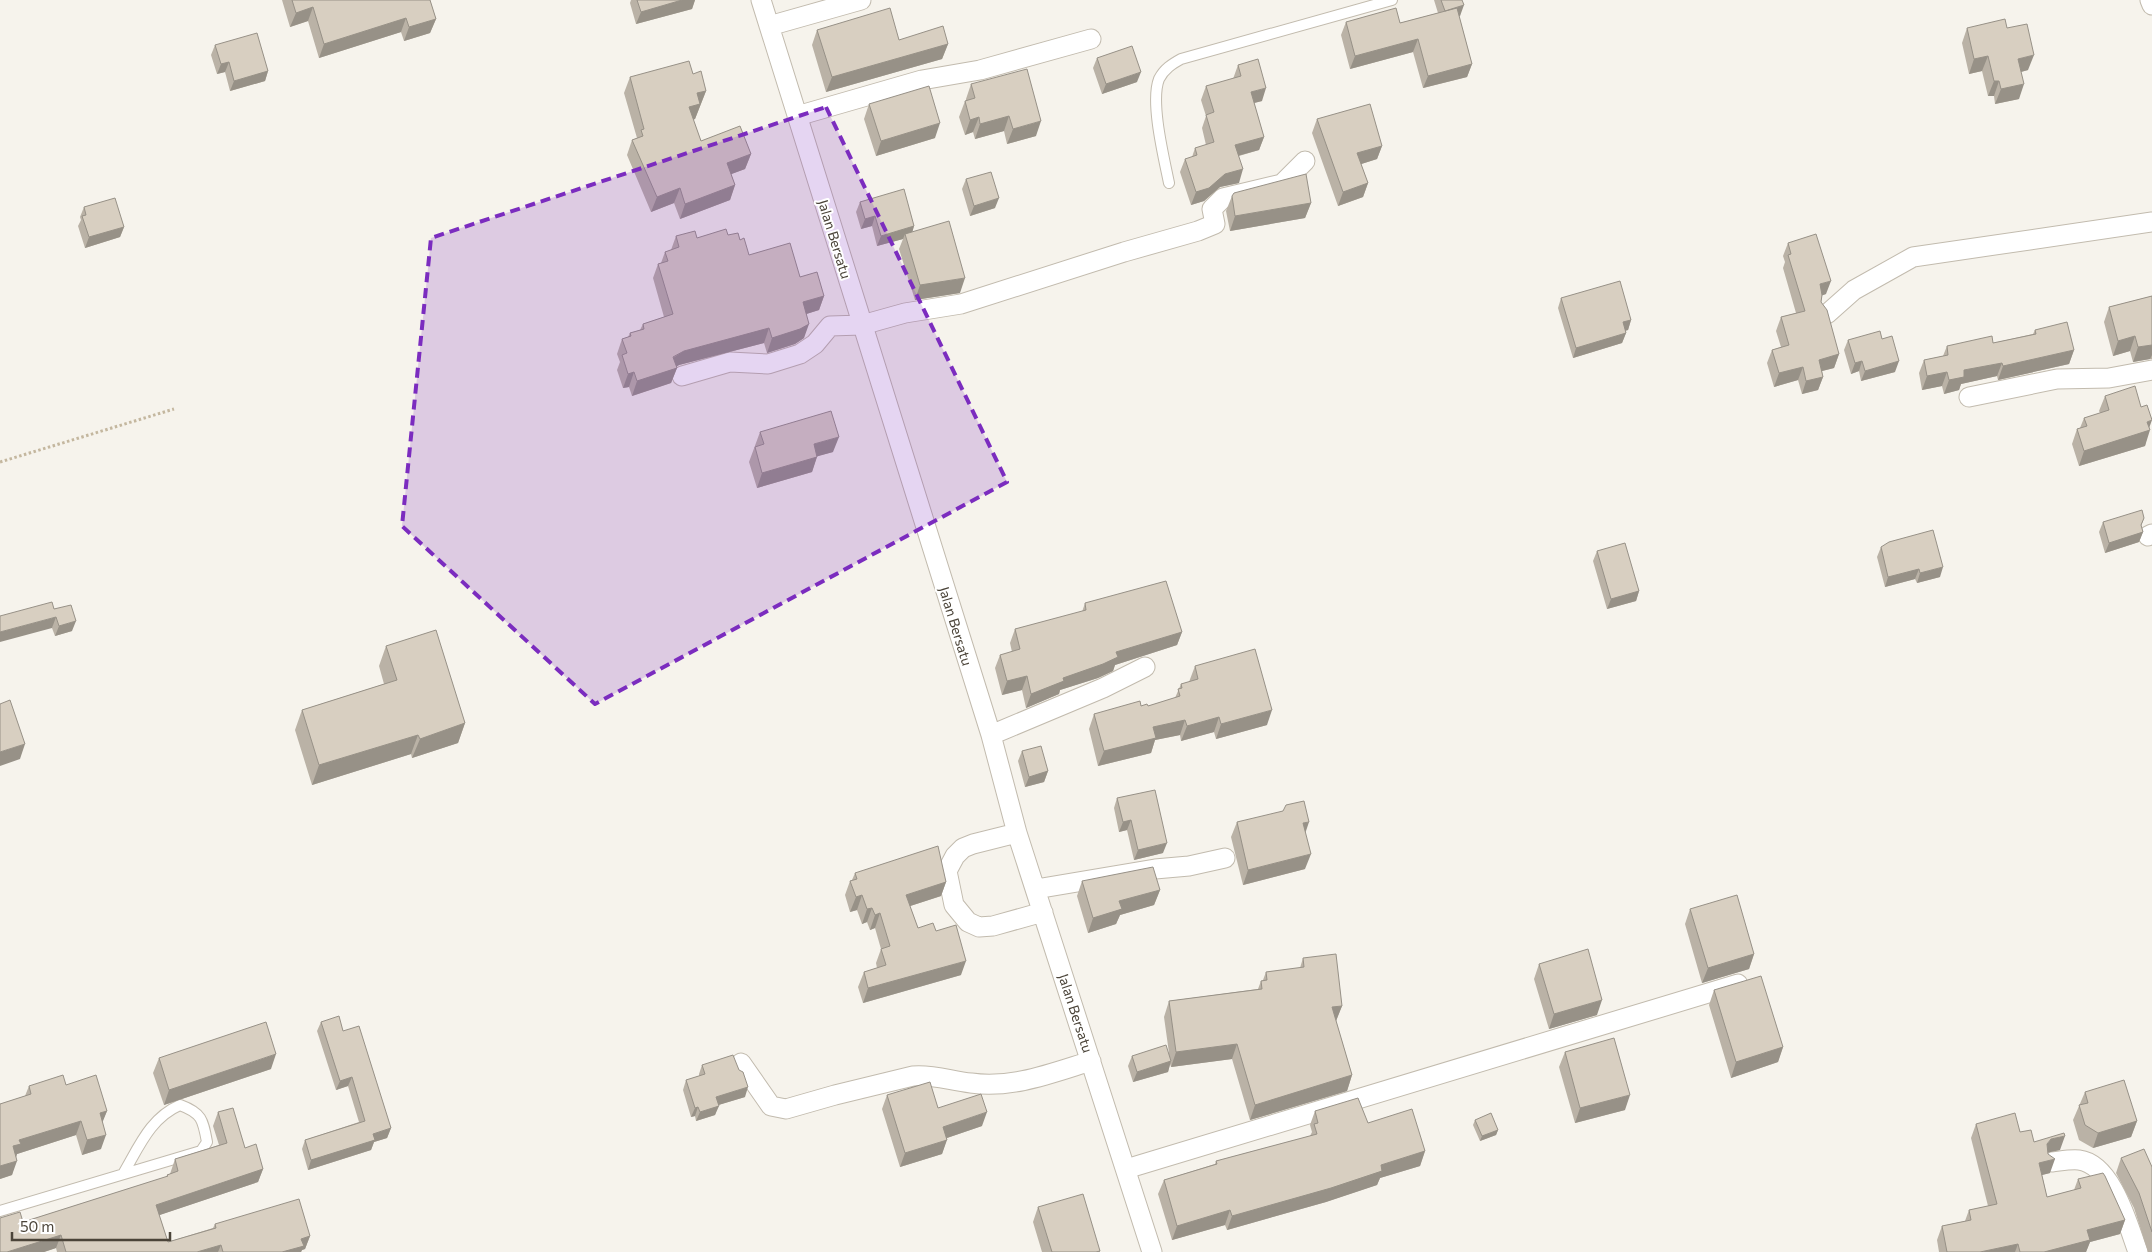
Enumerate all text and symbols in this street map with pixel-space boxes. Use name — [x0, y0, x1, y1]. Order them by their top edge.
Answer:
street label: Jalan Bersatu — [815, 197, 855, 281]
street label: Jalan Bersatu — [936, 584, 976, 668]
street label: Jalan Bersatu — [1055, 971, 1097, 1055]
scale bar — [12, 1210, 170, 1242]
text: 50 m — [20, 1217, 54, 1235]

